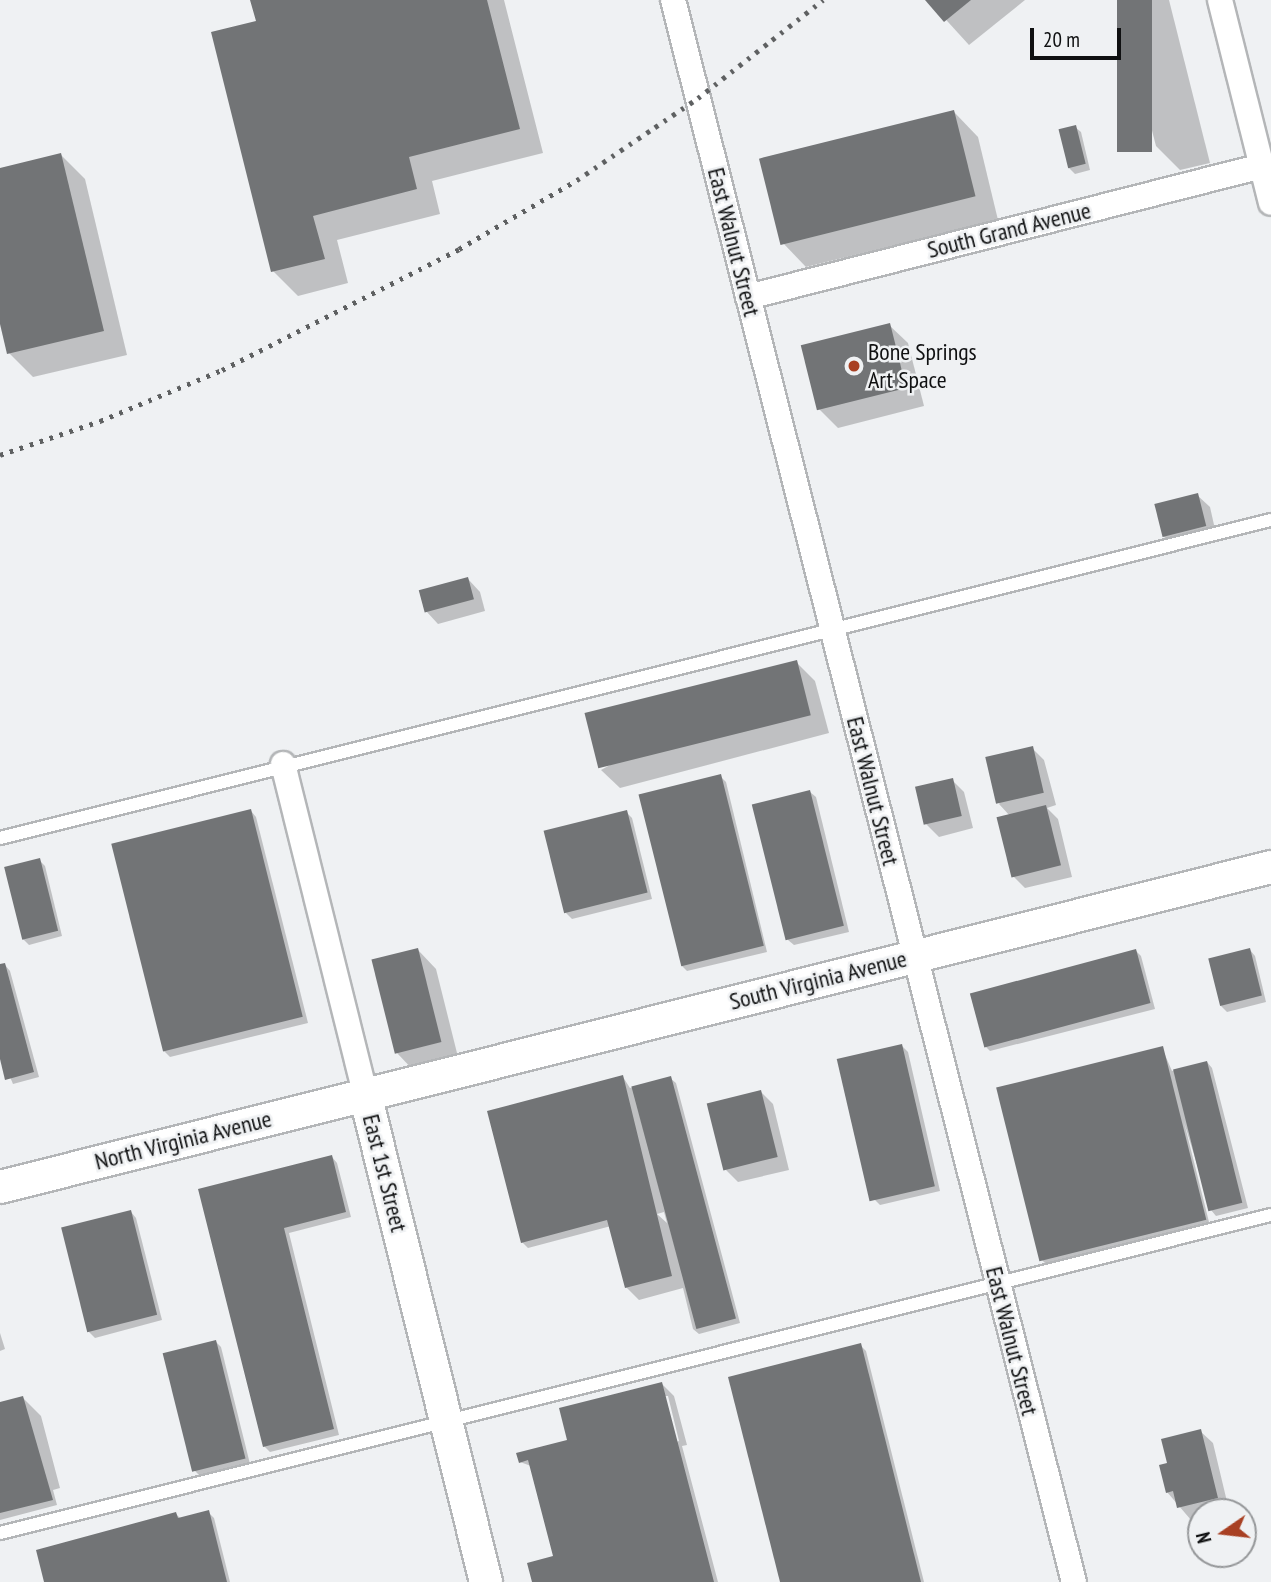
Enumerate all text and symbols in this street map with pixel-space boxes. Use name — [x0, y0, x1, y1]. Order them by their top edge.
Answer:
scale bar — [1033, 14, 1124, 58]
text: 20 m — [1043, 26, 1080, 53]
street label: East Walnut Street — [702, 165, 766, 319]
street label: South Grand Avenue — [924, 196, 1094, 264]
place label: Bone Springs Art Space — [868, 338, 977, 394]
marker: Bone Springs Art Space — [846, 358, 862, 374]
street label: East Walnut Street — [841, 714, 905, 868]
street label: South Virginia Avenue — [726, 944, 910, 1016]
street label: North Virginia Avenue — [91, 1104, 275, 1176]
street label: East 1st Street — [357, 1111, 413, 1235]
street label: East Walnut Street — [980, 1264, 1044, 1418]
north arrow — [1187, 1498, 1257, 1568]
text: N — [1191, 1530, 1216, 1545]

